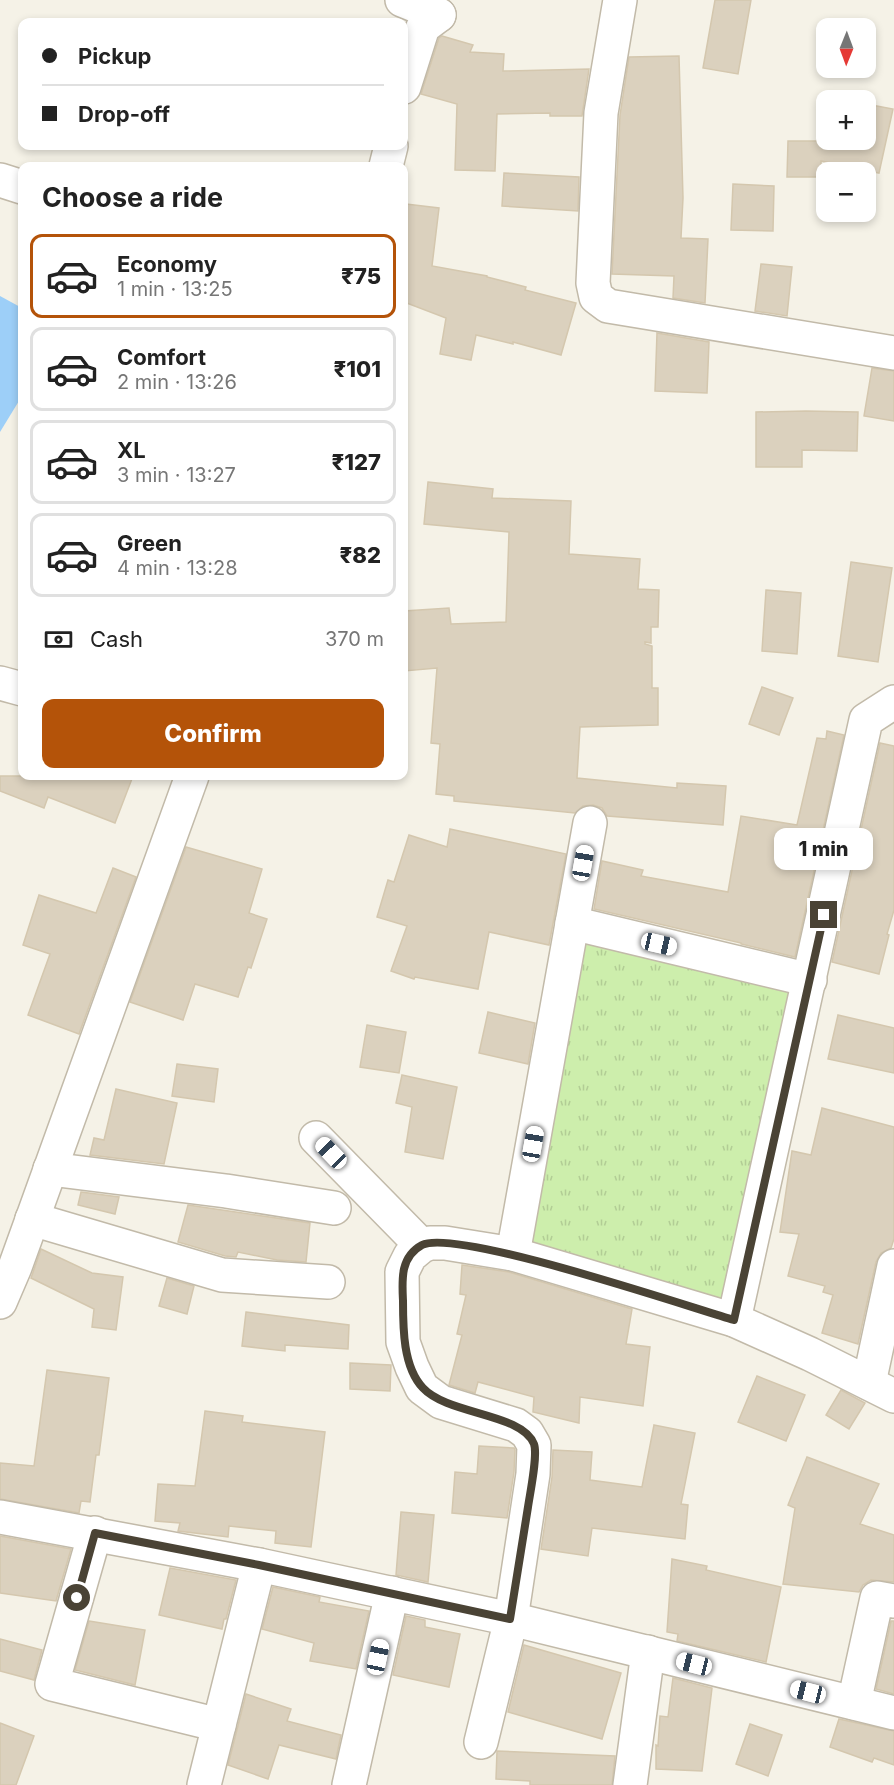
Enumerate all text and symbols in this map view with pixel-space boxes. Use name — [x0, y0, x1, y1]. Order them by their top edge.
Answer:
north arrow — [816, 18, 876, 78]
map controls — [816, 18, 876, 222]
text: Pickup — [78, 43, 152, 69]
button: + — [816, 90, 876, 150]
text: Drop-off — [78, 101, 170, 127]
button: − — [816, 162, 876, 222]
text: Choose a ride — [42, 181, 223, 214]
icon: car — [45, 249, 99, 303]
text: Economy — [117, 251, 217, 277]
text: ₹75 — [341, 263, 381, 289]
text: 1 min · 13:25 — [117, 277, 233, 301]
icon: car — [45, 342, 99, 396]
text: Comfort — [117, 344, 206, 370]
text: ₹101 — [334, 356, 381, 382]
text: 2 min · 13:26 — [117, 370, 237, 394]
icon: car — [45, 435, 99, 489]
text: XL — [117, 437, 146, 463]
text: ₹127 — [331, 449, 381, 475]
text: 3 min · 13:27 — [117, 463, 236, 487]
icon: car — [45, 528, 99, 582]
text: Green — [117, 530, 182, 556]
text: ₹82 — [340, 542, 381, 568]
text: 4 min · 13:28 — [117, 556, 238, 580]
icon: cash — [42, 623, 75, 656]
text: Cash — [90, 626, 143, 652]
text: 370 m — [325, 627, 384, 651]
button: Confirm — [42, 699, 384, 768]
callout: 1 min — [774, 828, 874, 870]
text: 1 min — [798, 837, 849, 861]
car — [571, 844, 595, 882]
route end — [810, 901, 837, 928]
car — [639, 931, 679, 957]
car — [521, 1125, 545, 1163]
car — [312, 1134, 350, 1172]
route start — [63, 1584, 90, 1611]
car — [365, 1638, 391, 1676]
car — [674, 1651, 714, 1677]
car — [788, 1679, 828, 1705]

